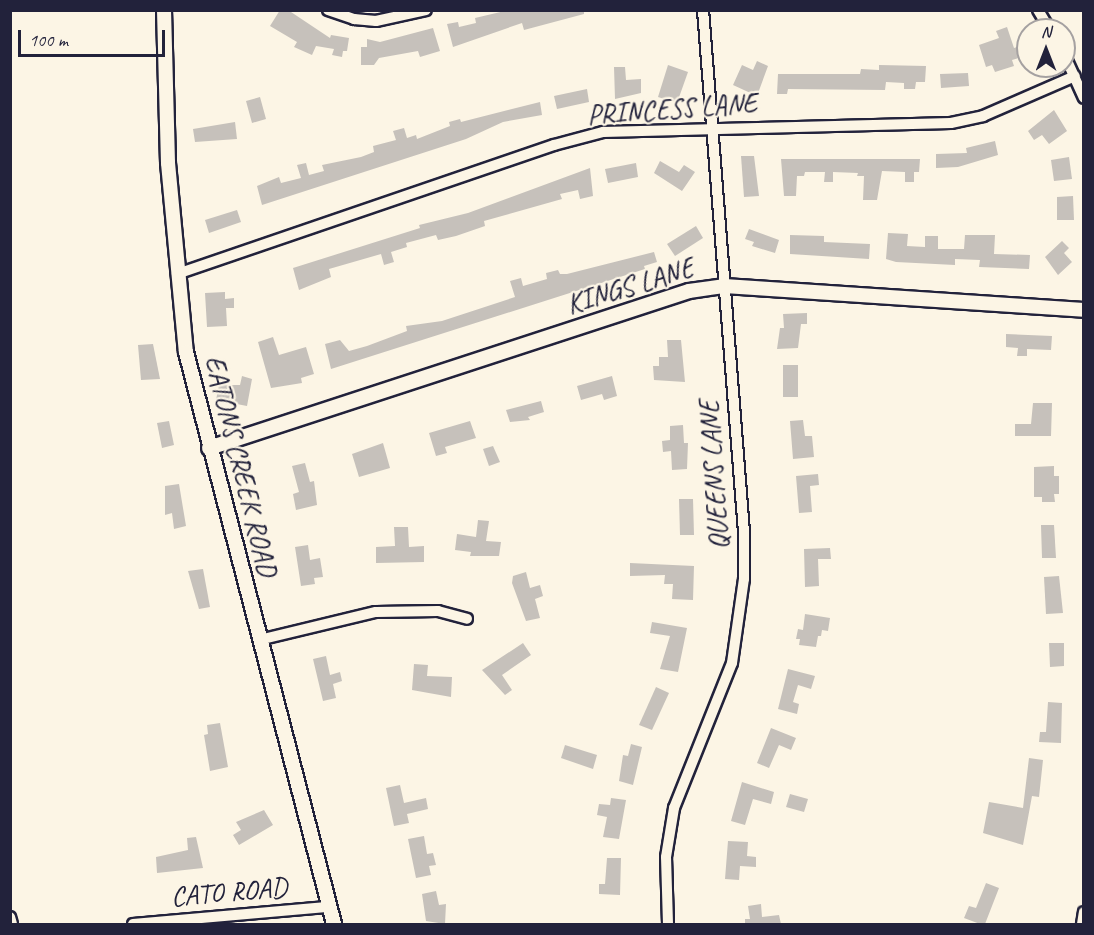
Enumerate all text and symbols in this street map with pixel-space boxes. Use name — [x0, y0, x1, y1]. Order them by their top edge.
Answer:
scale bar — [21, 18, 168, 56]
north arrow — [1016, 18, 1076, 78]
text: N — [1041, 22, 1051, 42]
text: 100 m — [29, 29, 68, 51]
street label: PRINCESS LANE — [586, 86, 758, 132]
street label: KINGS LANE — [562, 251, 698, 321]
street label: EATONS CREEK ROAD — [197, 352, 285, 580]
street label: QUEENS LANE — [692, 399, 736, 551]
street label: CATO ROAD — [169, 870, 289, 914]

